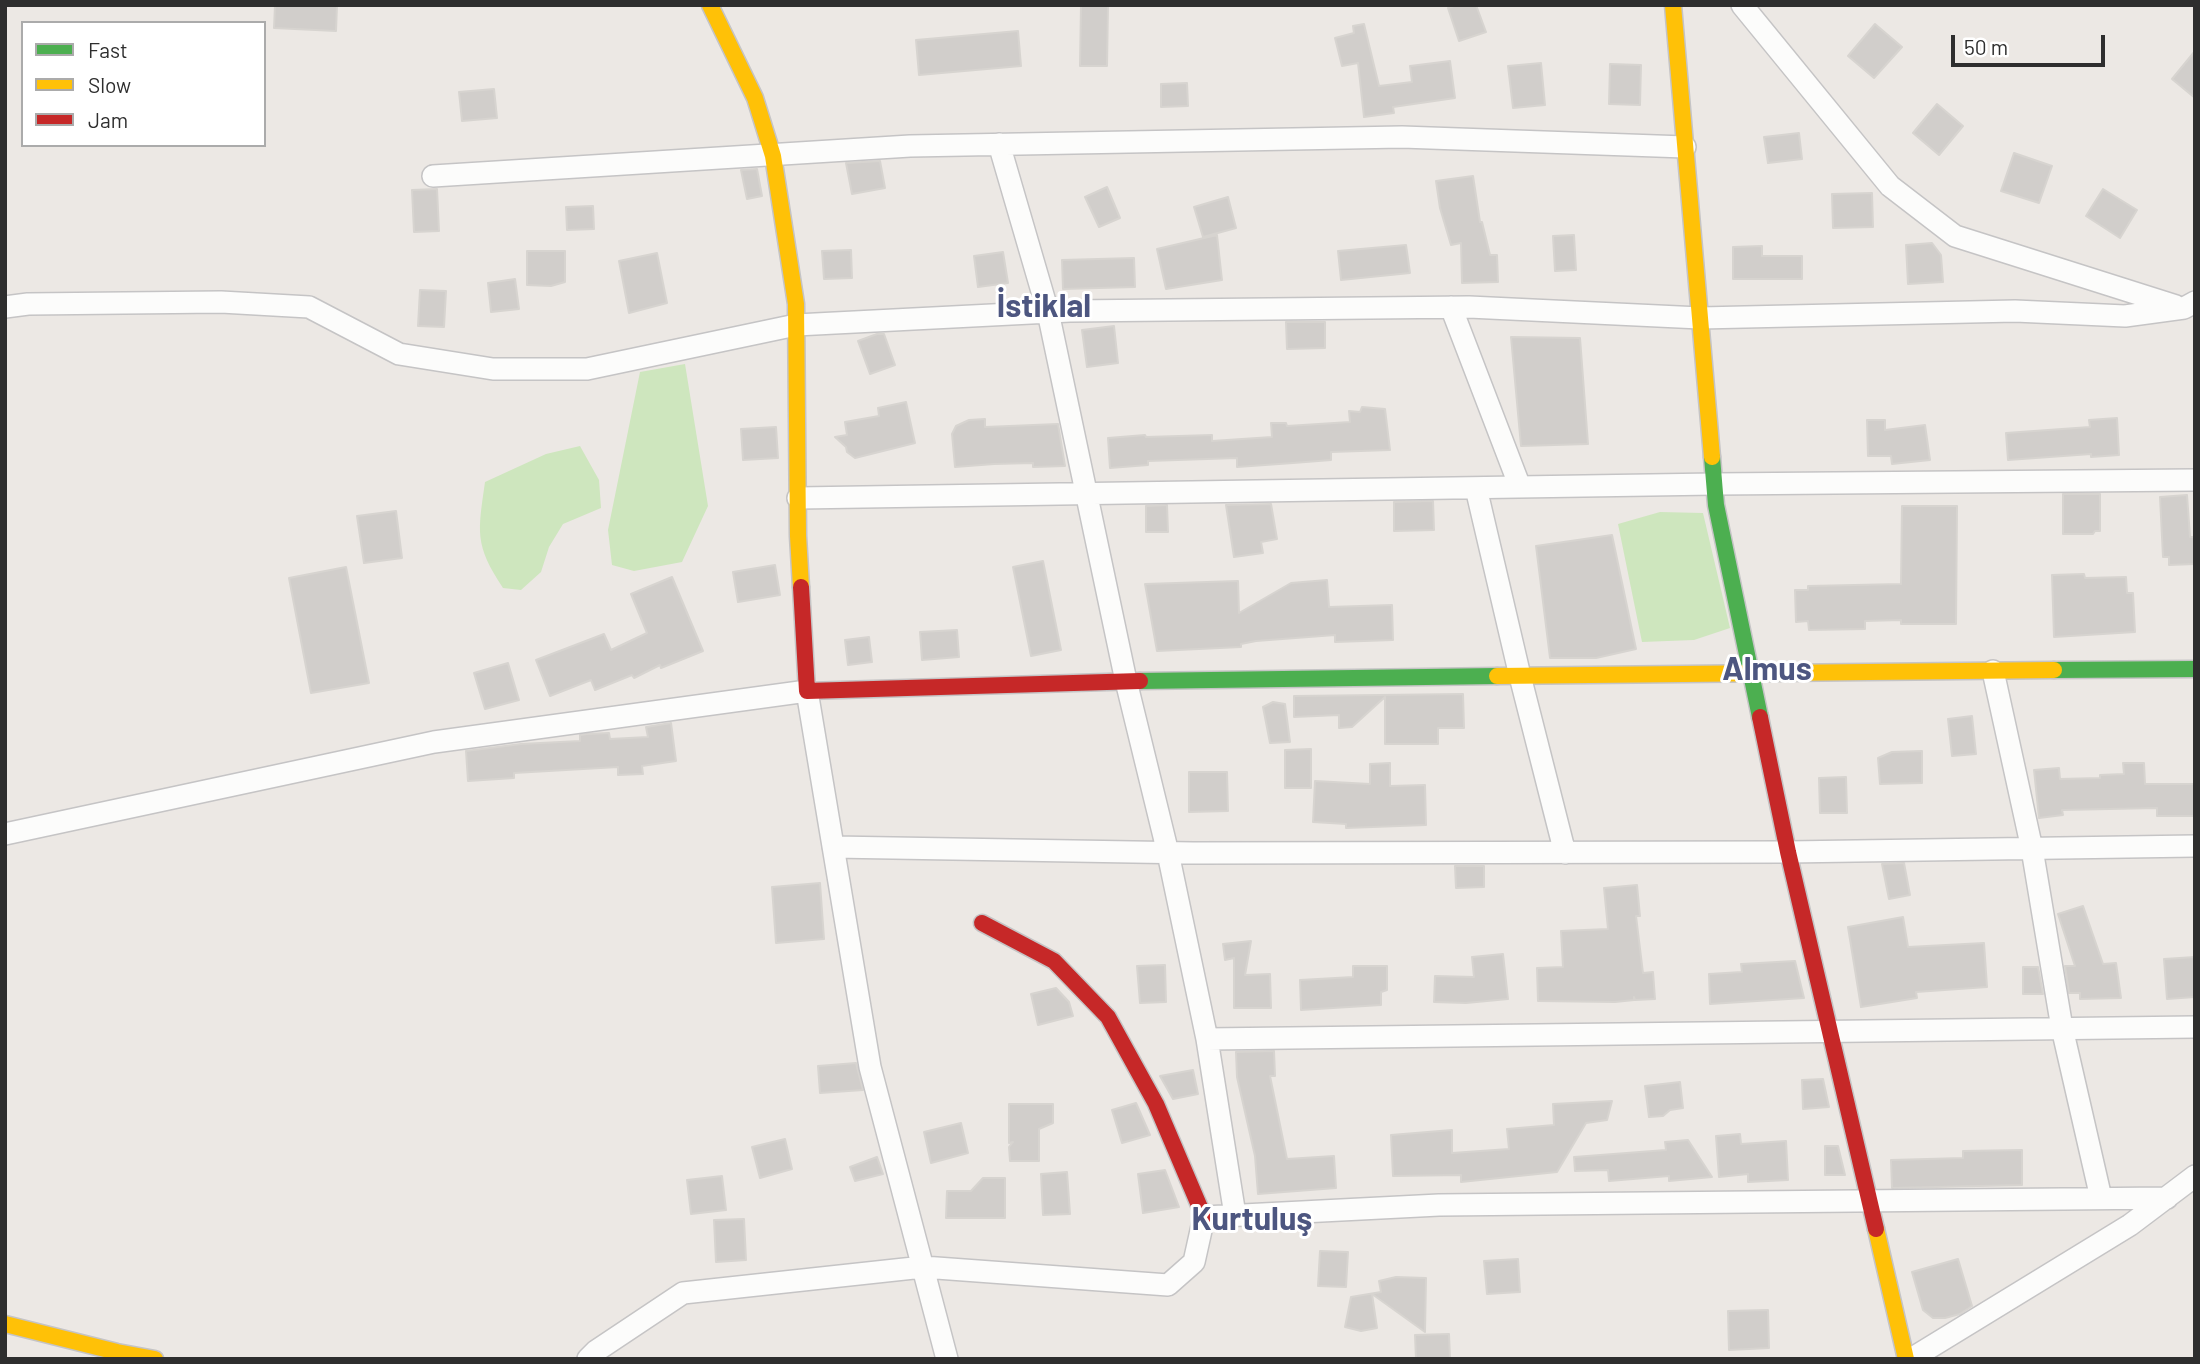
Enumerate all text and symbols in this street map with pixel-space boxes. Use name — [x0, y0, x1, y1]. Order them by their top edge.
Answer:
legend — [21, 21, 266, 147]
scale bar — [1955, 21, 2109, 65]
text: 50 m — [1964, 34, 2008, 59]
text: Fast — [88, 37, 128, 62]
text: Slow — [88, 72, 131, 97]
text: Jam — [88, 107, 128, 132]
district label: İstiklal — [997, 287, 1091, 325]
district label: Almus — [1722, 650, 1812, 688]
district label: Kurtuluş — [1192, 1200, 1312, 1238]

